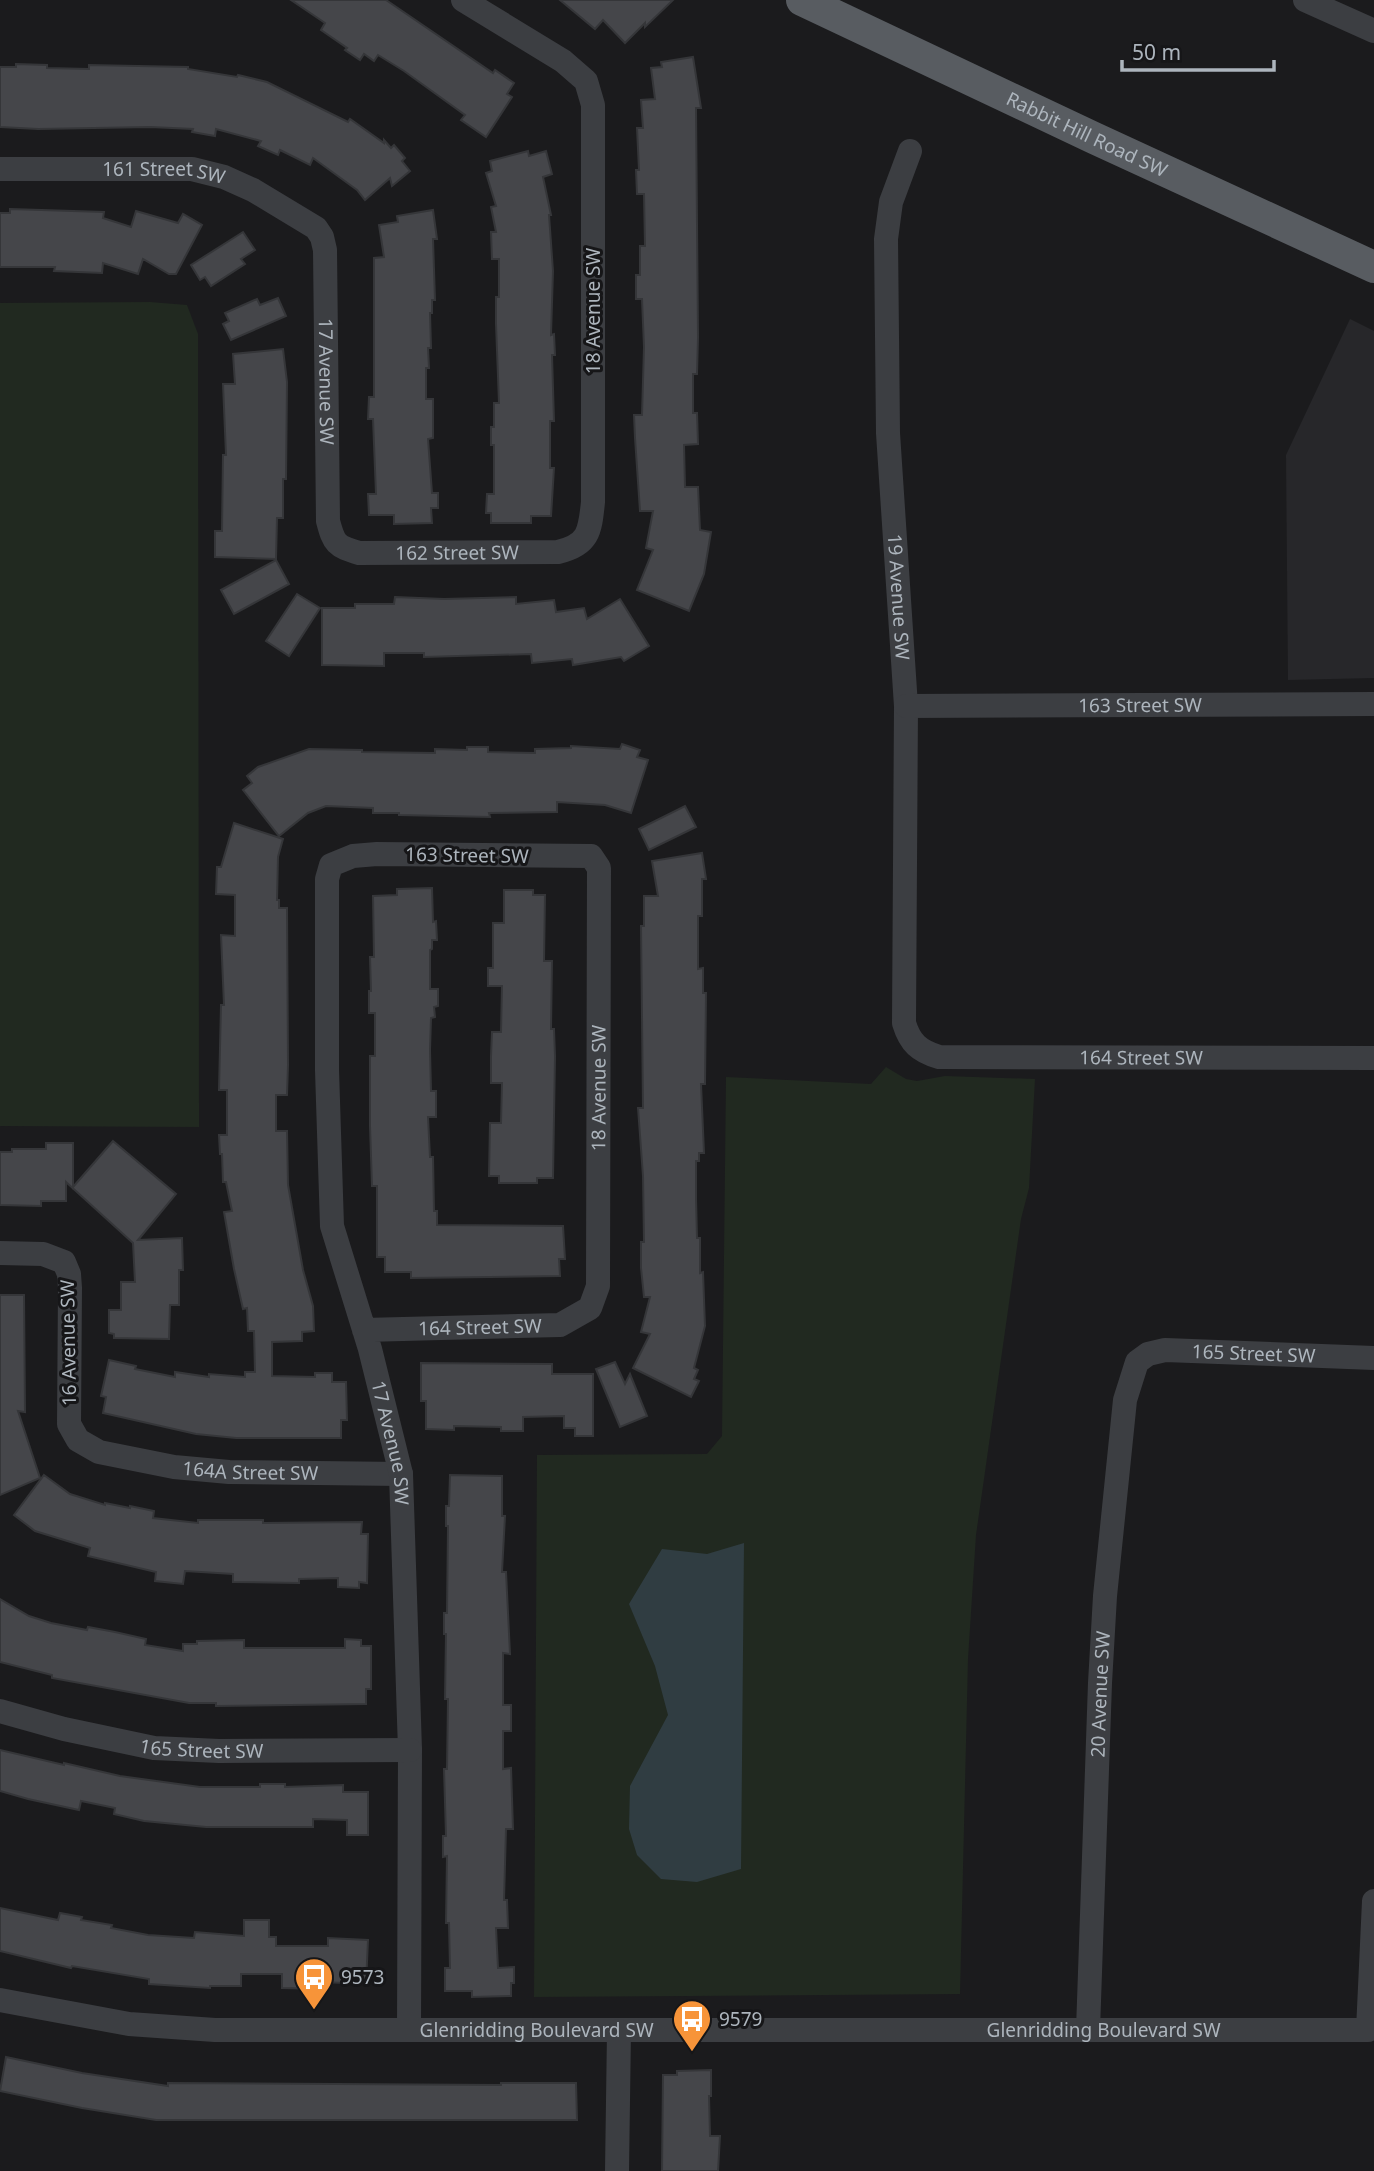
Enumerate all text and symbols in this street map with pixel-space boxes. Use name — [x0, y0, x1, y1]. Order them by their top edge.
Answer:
scale bar — [1122, 28, 1274, 72]
text: 50 m — [1132, 38, 1181, 66]
street label: Rabbit Hill Road SW — [1002, 85, 1172, 183]
street label: 161 Street SW — [102, 156, 228, 190]
street label: 18 Avenue SW — [580, 247, 606, 374]
street label: 17 Avenue SW — [313, 318, 340, 445]
street label: 19 Avenue SW — [882, 533, 916, 661]
street label: 162 Street SW — [395, 539, 519, 566]
street label: 163 Street SW — [1078, 692, 1202, 718]
street label: 163 Street SW — [405, 841, 529, 869]
street label: 18 Avenue SW — [585, 1024, 612, 1151]
street label: 164 Street SW — [1079, 1044, 1203, 1071]
street label: 16 Avenue SW — [54, 1279, 82, 1406]
street label: 164 Street SW — [418, 1312, 542, 1342]
street label: 165 Street SW — [1191, 1338, 1316, 1369]
street label: 17 Avenue SW — [365, 1378, 415, 1506]
street label: 164A Street SW — [181, 1455, 319, 1486]
street label: 20 Avenue SW — [1084, 1630, 1116, 1758]
street label: 165 Street SW — [137, 1732, 264, 1764]
bus stop icon: 9573 — [293, 1956, 335, 2011]
place label: 9573 — [341, 1964, 384, 1990]
bus stop icon: 9579 — [671, 1998, 713, 2053]
place label: 9579 — [719, 2006, 762, 2032]
street label: Glenridding Boulevard SW — [420, 2017, 654, 2043]
street label: Glenridding Boulevard SW — [987, 2017, 1221, 2043]

